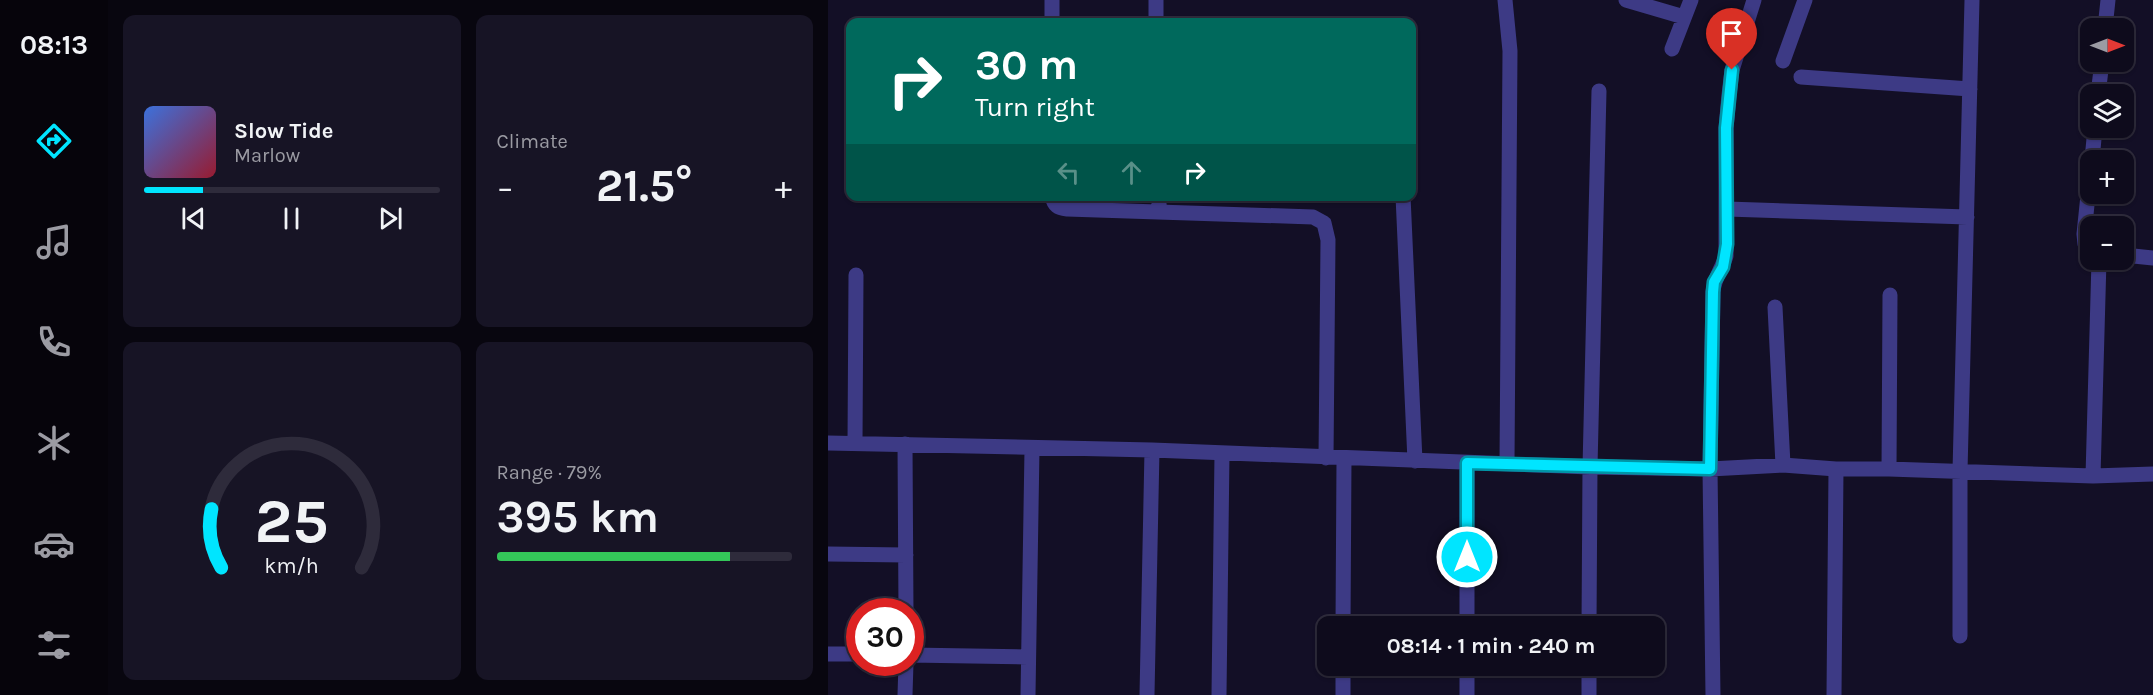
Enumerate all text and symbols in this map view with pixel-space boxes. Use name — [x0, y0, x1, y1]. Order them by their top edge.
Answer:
pin — [1706, 8, 1757, 70]
icon: arrive — [1715, 17, 1748, 50]
north arrow — [2080, 18, 2134, 72]
map controls — [2080, 18, 2134, 270]
text: 08:13 — [20, 29, 88, 61]
text: 30 m — [975, 40, 1078, 90]
icon: right — [876, 42, 954, 120]
button: layers — [2080, 84, 2134, 138]
text: Turn right — [975, 91, 1095, 123]
text: Slow Tide — [234, 118, 334, 144]
icon: directions — [33, 120, 75, 162]
text: Climate — [497, 130, 568, 153]
text: Marlow — [234, 144, 300, 167]
button: + — [2080, 150, 2134, 204]
icon: left — [1052, 156, 1085, 189]
icon: ahead — [1115, 156, 1148, 189]
icon: right — [1178, 156, 1211, 189]
text: 21.5° — [596, 160, 693, 212]
text: − — [497, 168, 514, 206]
text: + — [775, 168, 792, 206]
icon: previous — [177, 202, 210, 235]
icon: pause — [275, 202, 308, 235]
icon: next — [374, 202, 407, 235]
button: − — [2080, 216, 2134, 270]
icon: music — [33, 221, 75, 263]
icon: phone — [33, 321, 75, 363]
icon: climate — [33, 422, 75, 464]
text: Range · 79% — [497, 461, 602, 484]
text: 25 — [255, 485, 329, 558]
text: 395 km — [497, 491, 659, 543]
icon: car — [33, 523, 75, 565]
position arrow — [1435, 525, 1499, 589]
text: km/h — [265, 553, 319, 578]
speed limit sign: 30 — [846, 598, 924, 676]
icon: filters — [33, 624, 75, 666]
text: 08:14 · 1 min · 240 m — [1387, 633, 1595, 659]

